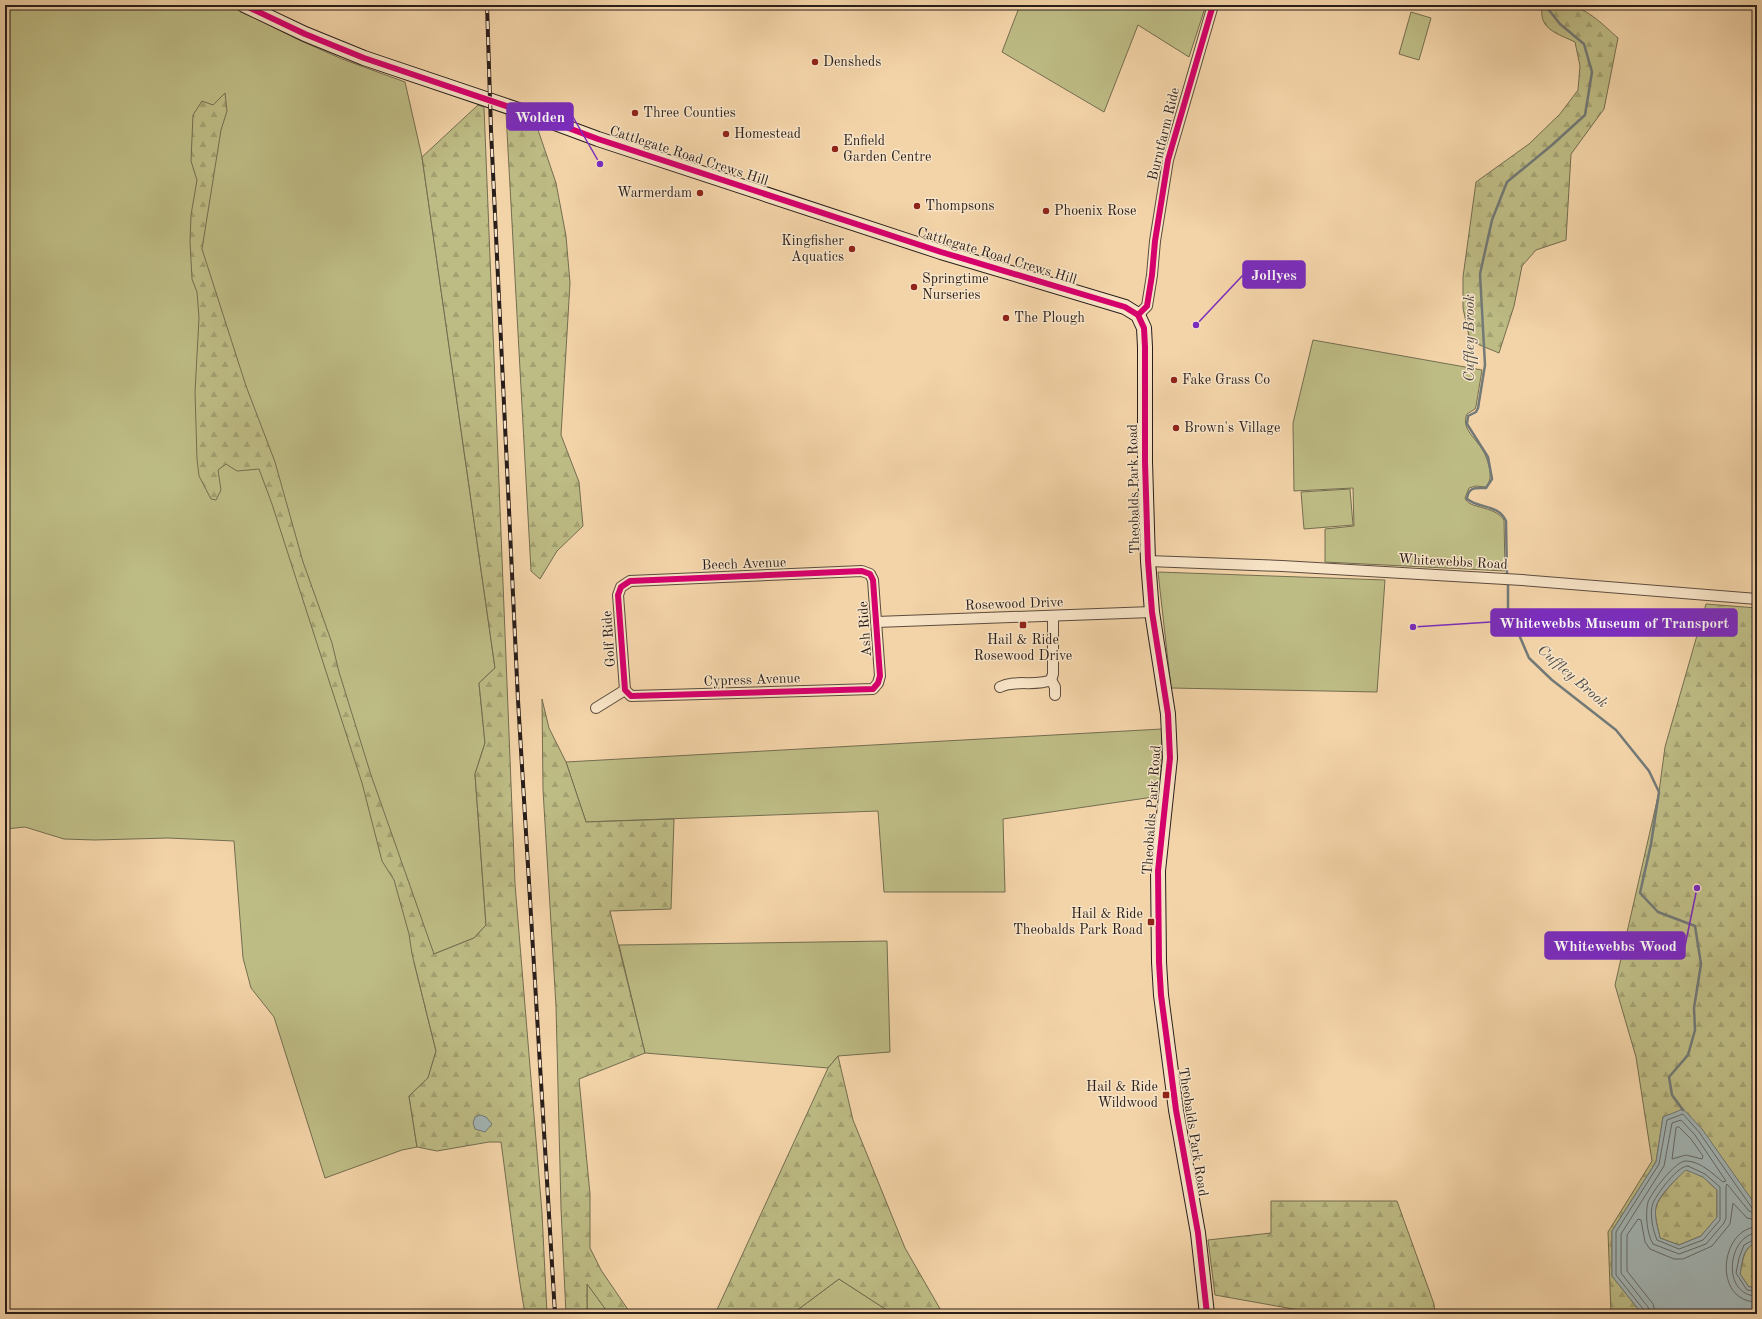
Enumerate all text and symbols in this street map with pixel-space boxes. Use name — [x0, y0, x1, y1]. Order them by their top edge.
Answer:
place label: Densheds — [823, 55, 881, 69]
marker: Densheds — [810, 57, 820, 67]
street label: Burntfarm Ride — [1146, 86, 1182, 182]
callout: Wolden — [507, 103, 573, 130]
place label: Three Counties — [643, 106, 736, 120]
marker: Three Counties — [630, 108, 640, 118]
text: Wolden — [515, 111, 565, 126]
street label: Cattlegate Road Crews Hill — [608, 124, 770, 188]
place label: Homestead — [734, 127, 801, 141]
marker: Homestead — [721, 129, 731, 139]
place label: Enfield Garden Centre — [843, 134, 931, 164]
marker: Enfield Garden Centre — [830, 144, 840, 154]
place label: Warmerdam — [617, 186, 692, 200]
marker: Warmerdam — [695, 188, 705, 198]
place label: Thompsons — [925, 199, 995, 213]
marker: Thompsons — [912, 201, 922, 211]
place label: Phoenix Rose — [1054, 204, 1137, 218]
marker: Phoenix Rose — [1041, 206, 1051, 216]
street label: Cattlegate Road Crews Hill — [916, 225, 1079, 287]
place label: Kingfisher Aquatics — [781, 234, 844, 264]
marker: Kingfisher Aquatics — [847, 244, 857, 254]
callout: Jollyes — [1243, 261, 1305, 288]
text: Jollyes — [1251, 269, 1297, 284]
place label: Springtime Nurseries — [922, 272, 989, 302]
marker: Springtime Nurseries — [909, 282, 919, 292]
water label: Cuffley Brook — [1463, 294, 1478, 382]
place label: The Plough — [1014, 311, 1085, 325]
marker: The Plough — [1001, 313, 1011, 323]
place label: Fake Grass Co — [1182, 373, 1270, 387]
marker: Fake Grass Co — [1169, 375, 1179, 385]
place label: Brown's Village — [1184, 421, 1280, 435]
marker: Brown's Village — [1171, 423, 1181, 433]
street label: Theobalds Park Road — [1126, 424, 1142, 554]
street label: Whitewebbs Road — [1398, 552, 1508, 572]
street label: Beech Avenue — [701, 556, 787, 572]
street label: Rosewood Drive — [965, 595, 1063, 613]
street label: Ash Ride — [856, 601, 874, 657]
callout: Whitewebbs Museum of Transport — [1491, 609, 1737, 636]
street label: Golf Ride — [600, 610, 618, 668]
text: Whitewebbs Museum of Transport — [1499, 617, 1729, 632]
marker: Hail & Ride Rosewood Drive — [1018, 620, 1028, 630]
place label: Hail & Ride Rosewood Drive — [974, 633, 1072, 663]
water label: Cuffley Brook — [1534, 643, 1610, 711]
street label: Cypress Avenue — [703, 671, 801, 689]
street label: Theobalds Park Road — [1140, 745, 1164, 875]
place label: Hail & Ride Theobalds Park Road — [1013, 907, 1143, 937]
marker: Hail & Ride Theobalds Park Road — [1146, 917, 1156, 927]
callout: Whitewebbs Wood — [1545, 932, 1685, 959]
text: Whitewebbs Wood — [1553, 940, 1677, 955]
street label: Theobalds Park Road — [1176, 1067, 1210, 1197]
place label: Hail & Ride Wildwood — [1086, 1080, 1158, 1110]
marker: Hail & Ride Wildwood — [1161, 1090, 1171, 1100]

